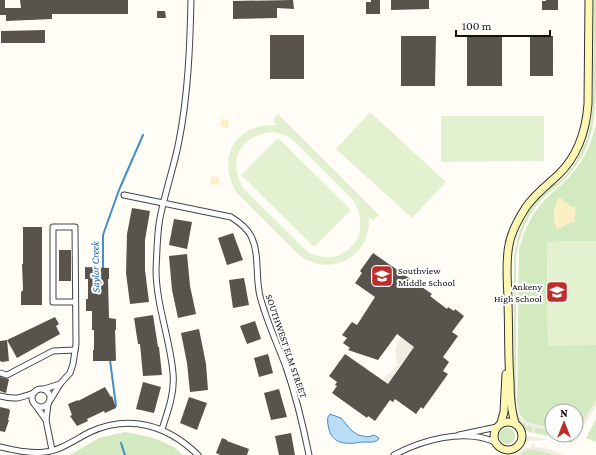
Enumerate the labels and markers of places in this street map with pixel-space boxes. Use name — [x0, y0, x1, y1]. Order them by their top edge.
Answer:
school or university icon: Southview Middle School — [369, 263, 395, 289]
place label: Southview Middle School — [398, 265, 455, 288]
school or university icon: Ankeny High School — [544, 279, 570, 305]
place label: Ankeny High School — [494, 281, 542, 304]

